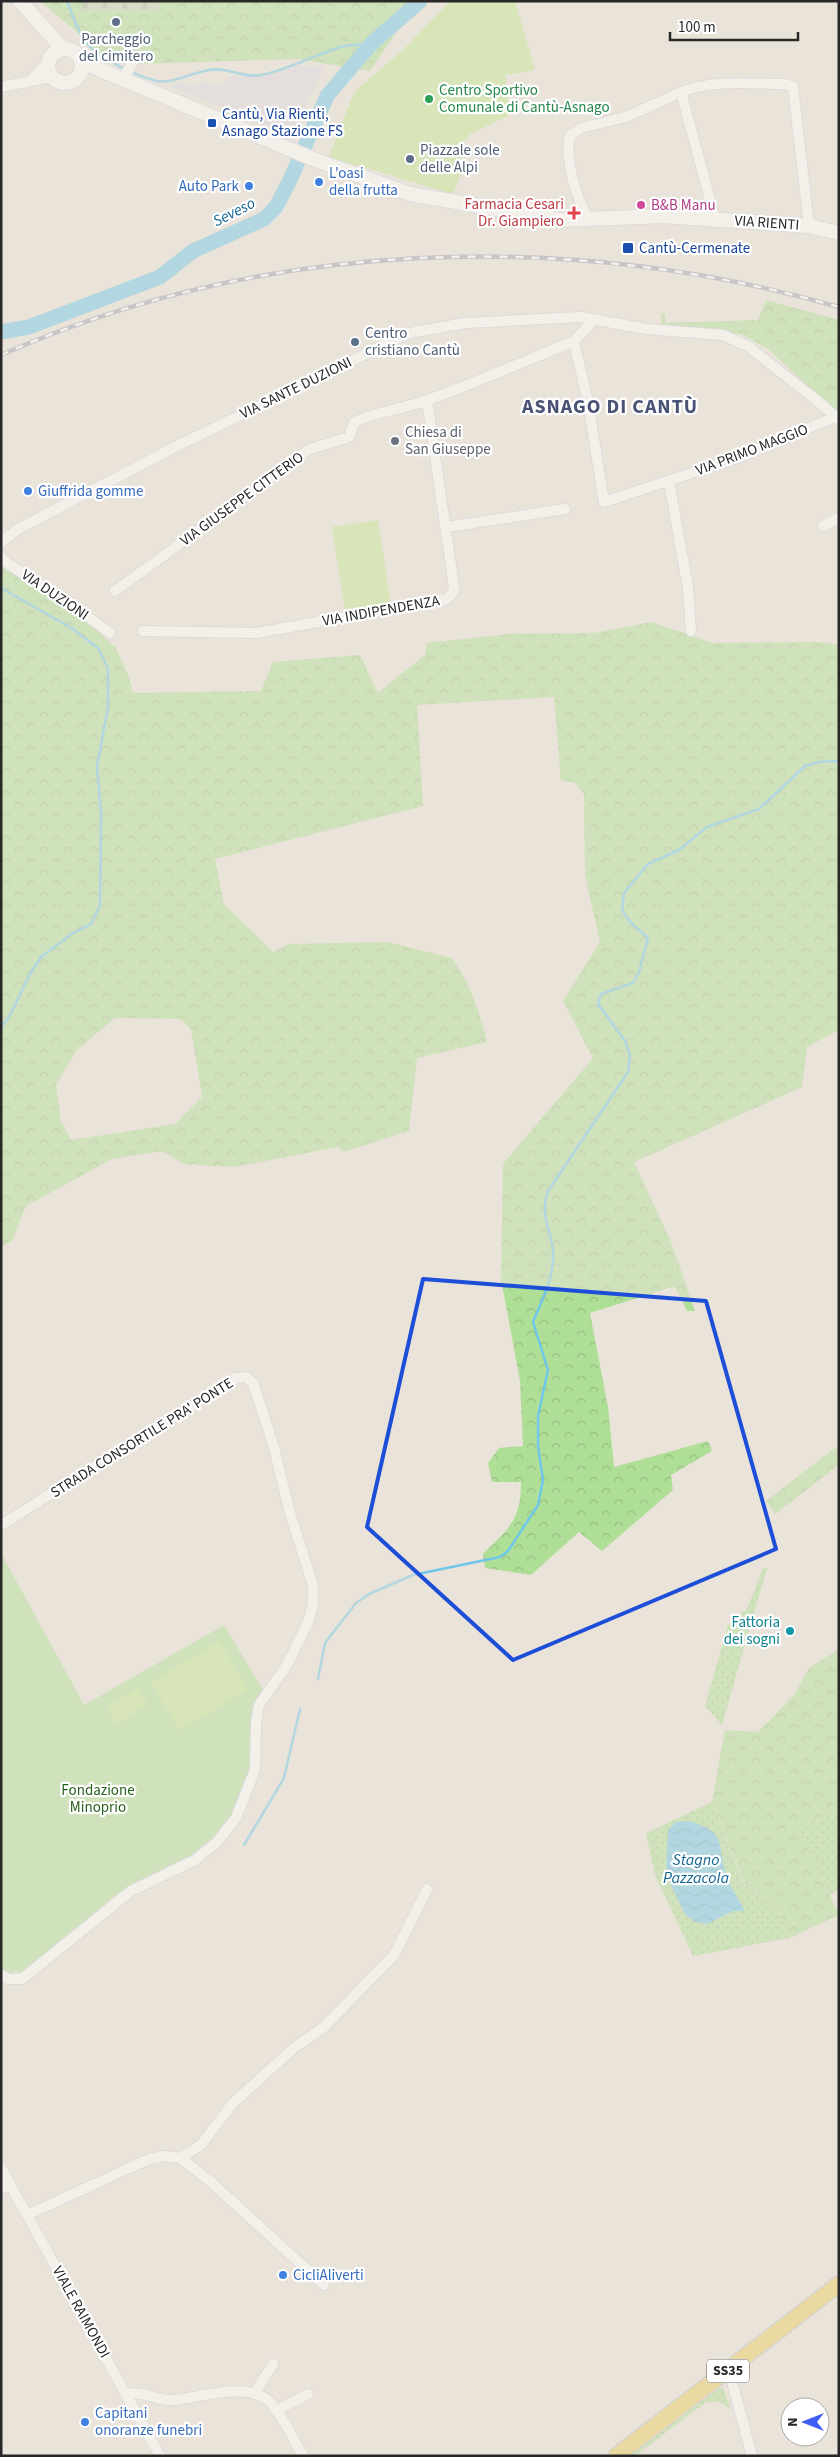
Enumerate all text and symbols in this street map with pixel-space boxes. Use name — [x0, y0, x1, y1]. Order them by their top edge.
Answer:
scale bar — [670, 10, 798, 42]
marker: Parcheggio del cimitero — [110, 16, 122, 28]
text: 100 m — [678, 17, 716, 38]
place label: Parcheggio del cimitero — [79, 29, 153, 67]
place label: Centro Sportivo Comunale di Cantù-Asnago — [439, 80, 610, 118]
marker: Centro Sportivo Comunale di Cantù-Asnago — [423, 93, 435, 105]
place label: Cantù, Via Rienti, Asnago Stazione FS — [222, 104, 343, 142]
marker: Cantù, Via Rienti, Asnago Stazione FS — [206, 117, 218, 129]
place label: Piazzale sole delle Alpi — [420, 140, 500, 178]
marker: Piazzale sole delle Alpi — [404, 153, 416, 165]
place label: L'oasi della frutta — [329, 163, 398, 201]
place label: Auto Park — [179, 176, 240, 197]
marker: L'oasi della frutta — [313, 176, 325, 188]
marker: Auto Park — [243, 180, 255, 192]
water label: Seveso — [209, 192, 259, 232]
place label: Farmacia Cesari Dr. Giampiero — [464, 194, 564, 232]
place label: B&B Manu — [651, 195, 716, 216]
marker: B&B Manu — [635, 199, 647, 211]
marker: Farmacia Cesari Dr. Giampiero — [568, 207, 580, 219]
street label: VIA RIENTI — [734, 210, 800, 236]
place label: Cantù-Cermenate — [639, 238, 750, 259]
marker: Cantù-Cermenate — [621, 241, 635, 255]
place label: Centro cristiano Cantù — [365, 323, 460, 361]
marker: Centro cristiano Cantù — [349, 336, 361, 348]
street label: VIA SANTE DUZIONI — [236, 352, 356, 424]
district label: ASNAGO DI CANTÙ — [521, 393, 698, 421]
street label: VIA PRIMO MAGGIO — [693, 419, 811, 481]
place label: Chiesa di San Giuseppe — [405, 422, 491, 460]
marker: Chiesa di San Giuseppe — [389, 435, 401, 447]
street label: VIA GIUSEPPE CITTERIO — [176, 447, 308, 551]
place label: Giuffrida gomme — [38, 481, 143, 502]
marker: Giuffrida gomme — [22, 485, 34, 497]
street label: VIA DUZIONI — [17, 565, 93, 625]
street label: VIA INDIPENDENZA — [321, 590, 442, 632]
street label: STRADA CONSORTILE PRA' PONTE — [47, 1373, 238, 1503]
place label: Fattoria dei sogni — [724, 1612, 780, 1650]
marker: Fattoria dei sogni — [784, 1625, 796, 1637]
park label: Fondazione Minoprio — [61, 1780, 135, 1818]
water label: Stagno Pazzacola — [663, 1849, 730, 1889]
street label: VIALE RAIMONDI — [47, 2262, 115, 2362]
place label: CicliAliverti — [293, 2265, 364, 2286]
marker: CicliAliverti — [277, 2269, 289, 2281]
road number: SS35 — [707, 2360, 749, 2382]
north arrow — [780, 2397, 830, 2447]
place label: Capitani onoranze funebri — [95, 2403, 202, 2441]
marker: Capitani onoranze funebri — [79, 2416, 91, 2428]
text: N — [783, 2417, 803, 2427]

